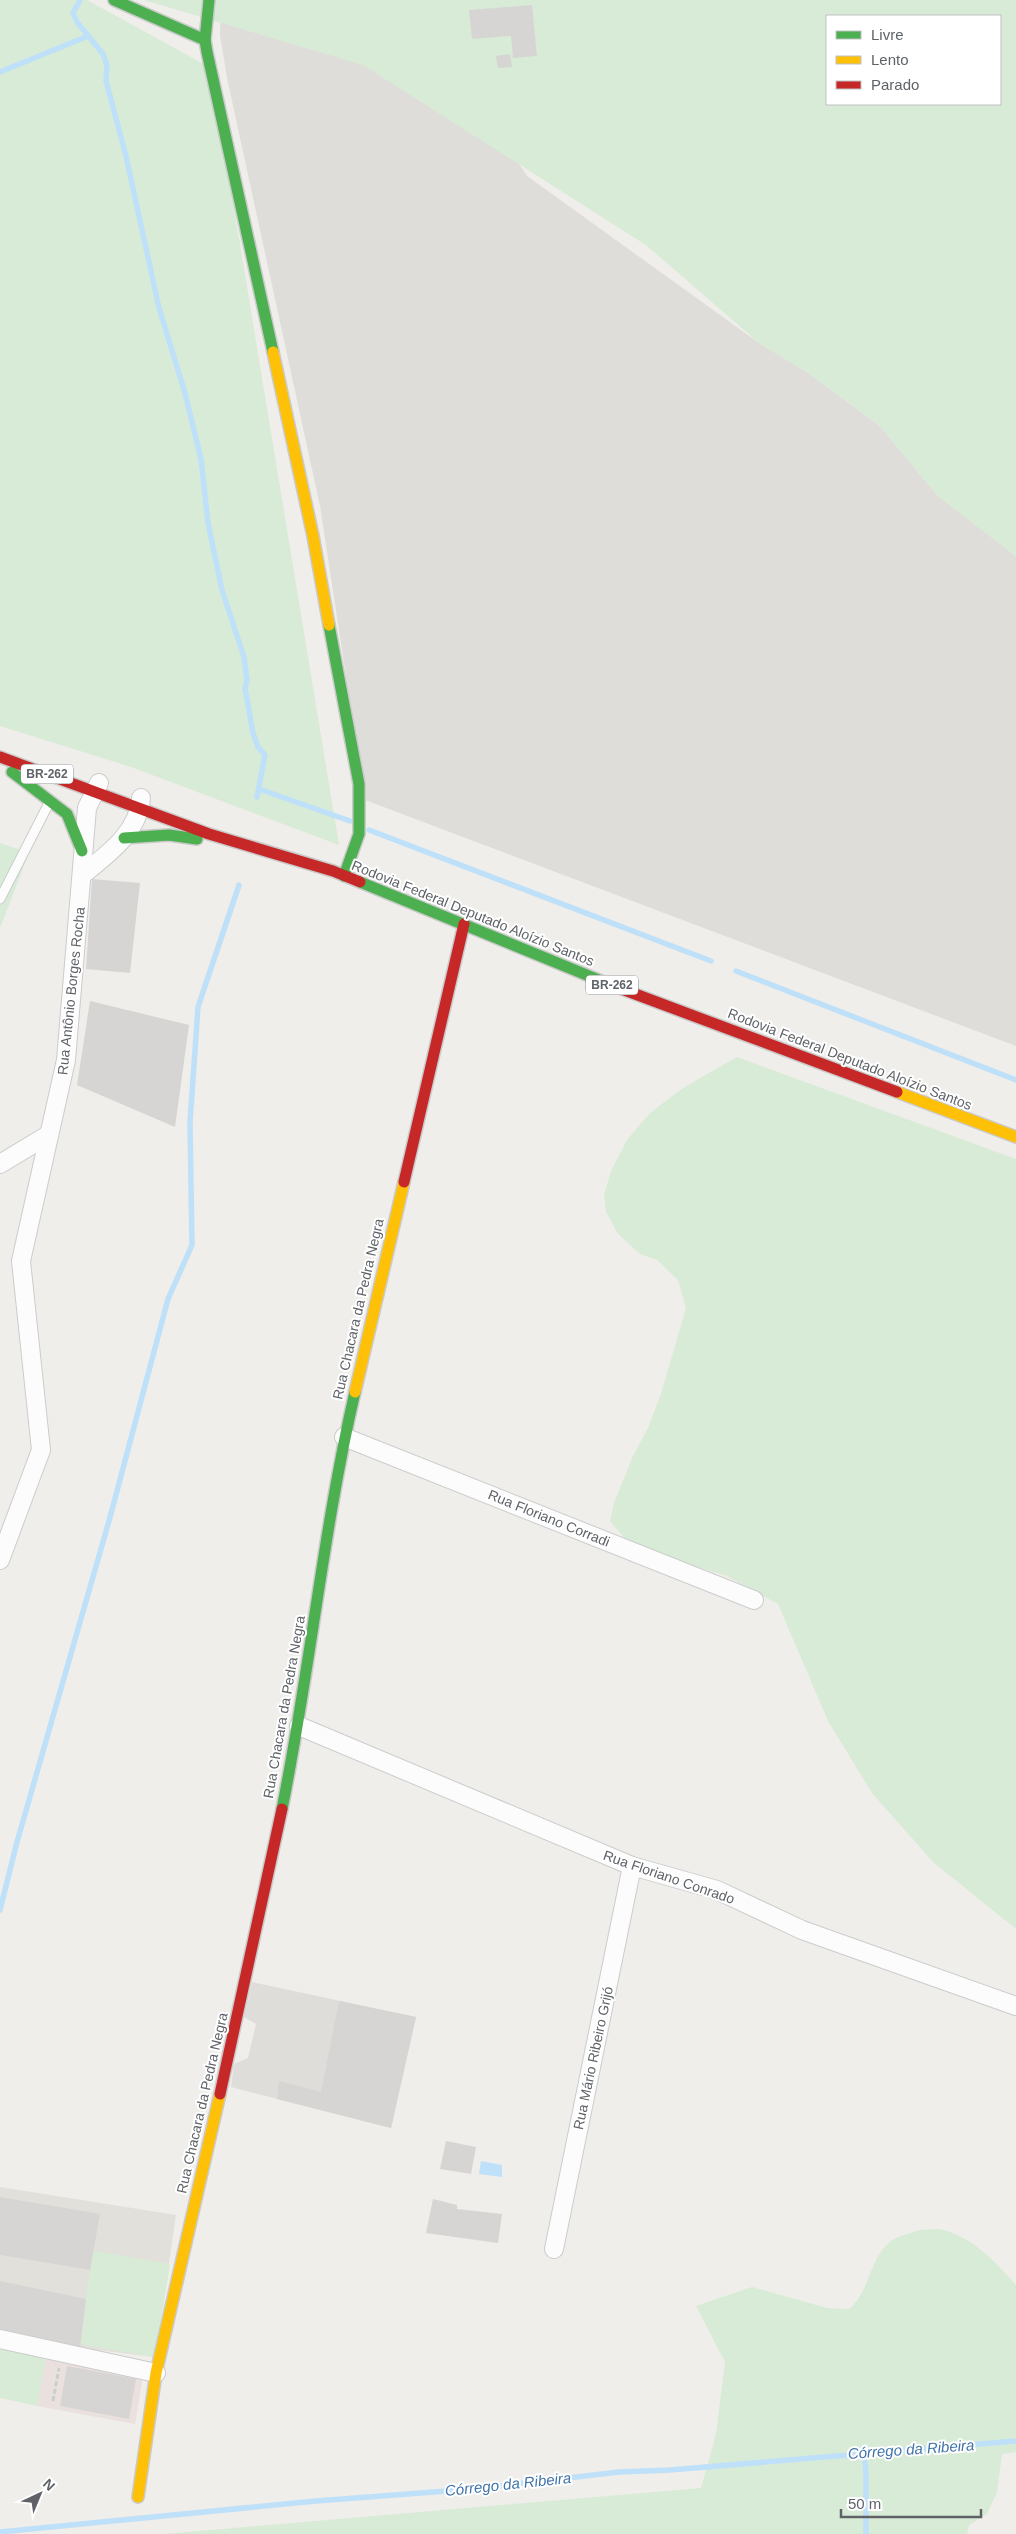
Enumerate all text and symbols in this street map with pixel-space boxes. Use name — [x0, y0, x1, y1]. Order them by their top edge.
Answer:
legend — [826, 15, 1001, 105]
text: Livre — [871, 26, 904, 43]
text: Lento — [871, 51, 909, 68]
text: Parado — [871, 76, 919, 93]
road number: BR-262 — [21, 764, 73, 784]
street label: Rodovia Federal Deputado Aloízio Santos — [349, 857, 597, 969]
street label: Rua Antônio Borges Rocha — [54, 906, 88, 1076]
road number: BR-262 — [586, 976, 638, 994]
street label: Rodovia Federal Deputado Aloízio Santos — [726, 1005, 974, 1113]
street label: Rua Chacara da Pedra Negra — [329, 1217, 387, 1401]
street label: Rua Floriano Corradi — [486, 1486, 612, 1550]
street label: Rua Chacara da Pedra Negra — [260, 1614, 308, 1800]
street label: Rua Floriano Conrado — [601, 1847, 737, 1907]
street label: Rua Mário Ribeiro Grijó — [570, 1985, 616, 2131]
street label: Rua Chacara da Pedra Negra — [173, 2011, 231, 2195]
water label: Córrego da Ribeira — [847, 2436, 975, 2462]
north arrow — [15, 2469, 65, 2519]
water label: Córrego da Ribeira — [444, 2469, 572, 2499]
text: N — [40, 2475, 58, 2494]
scale bar — [841, 2486, 981, 2518]
text: 50 m — [848, 2495, 881, 2512]

